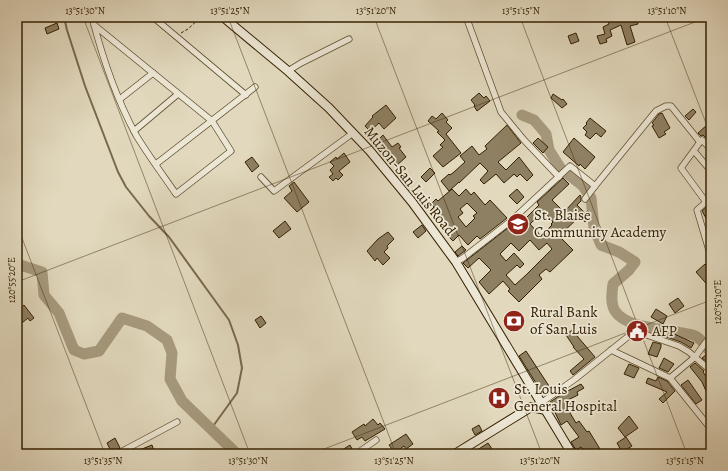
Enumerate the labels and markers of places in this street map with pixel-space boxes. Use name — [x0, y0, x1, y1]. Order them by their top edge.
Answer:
place label: St. Blaise Community Academy — [534, 205, 666, 242]
school or university icon: St. Blaise Community Academy — [505, 211, 531, 237]
place label: Rural Bank of San Luis — [530, 302, 598, 339]
bank icon: Rural Bank of San Luis — [501, 308, 527, 334]
public building icon: AFP — [624, 318, 650, 344]
place label: AFP — [651, 321, 677, 341]
place label: St. Louis General Hospital — [514, 379, 617, 416]
hospital icon: St. Louis General Hospital — [486, 385, 512, 411]

